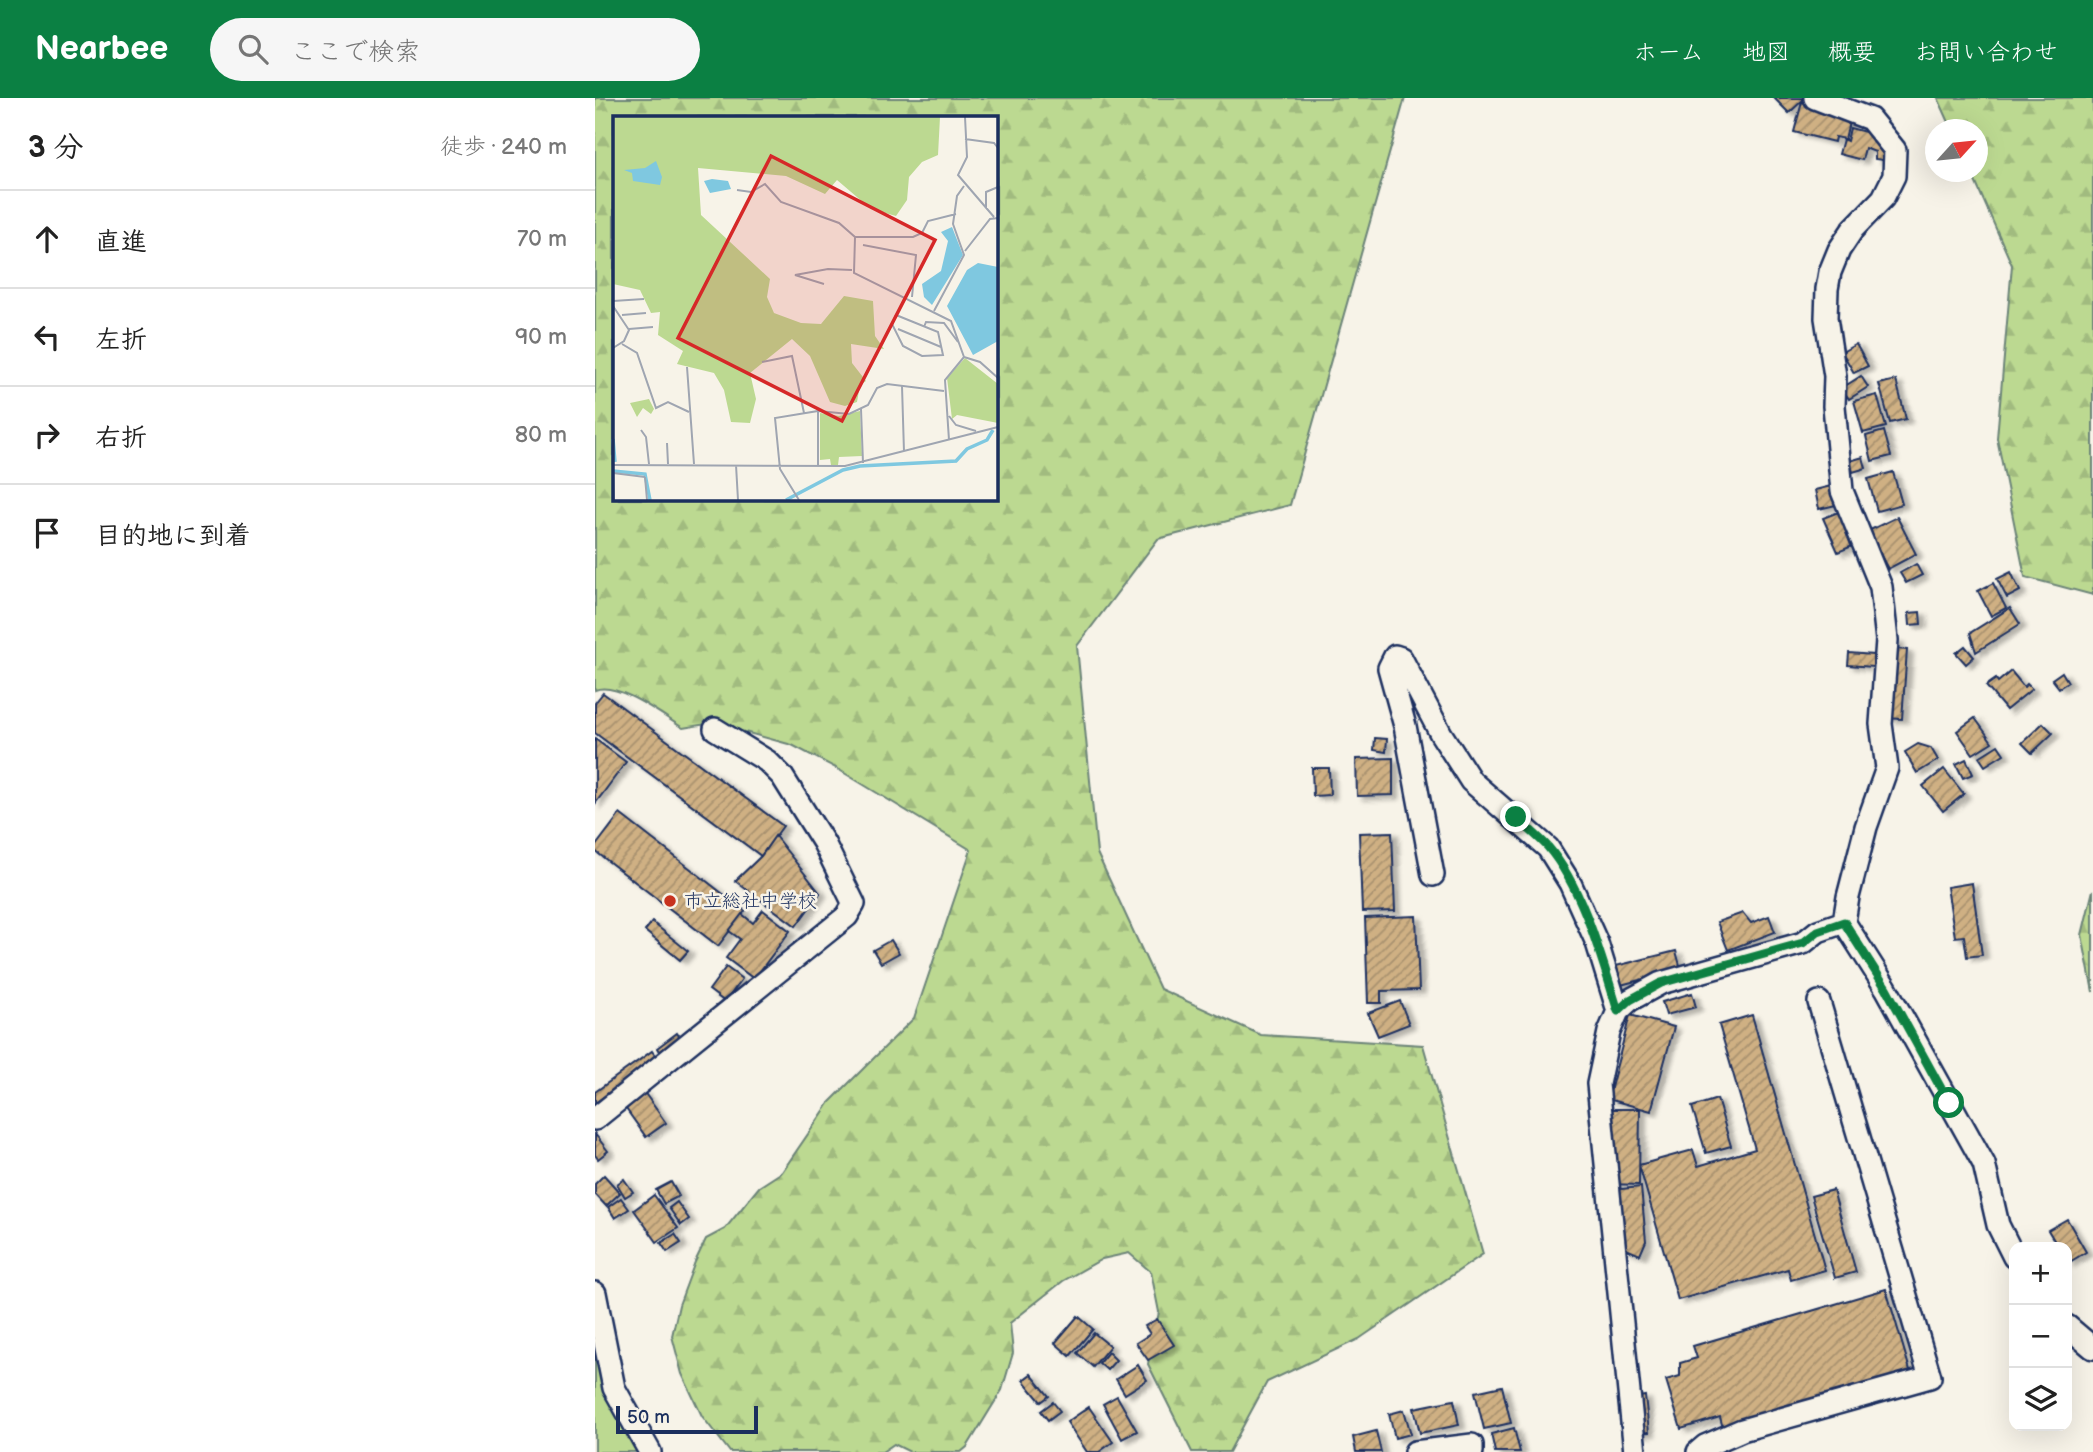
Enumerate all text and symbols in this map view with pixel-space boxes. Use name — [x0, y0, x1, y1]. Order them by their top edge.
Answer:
search box — [210, 18, 700, 81]
text: Nearbee — [35, 29, 168, 69]
icon: search — [234, 30, 272, 68]
text: ここで検索 — [290, 37, 420, 68]
text: ホーム — [1633, 38, 1704, 67]
text: 地図 — [1742, 38, 1790, 67]
text: 概要 — [1828, 38, 1876, 67]
text: お問い合わせ — [1914, 38, 2058, 67]
inset map — [613, 116, 997, 500]
north arrow — [1925, 119, 1988, 182]
text: 3 分 — [28, 130, 84, 166]
text: 徒歩 · 240 m — [440, 133, 567, 161]
icon: ahead — [28, 220, 66, 258]
text: 70 m — [517, 225, 567, 253]
text: 直進 — [95, 227, 147, 258]
icon: left — [28, 318, 66, 356]
text: 90 m — [515, 323, 567, 351]
text: 左折 — [95, 325, 147, 356]
icon: right — [28, 416, 66, 454]
text: 80 m — [515, 421, 567, 449]
text: 右折 — [95, 423, 147, 454]
icon: arrive — [28, 514, 66, 552]
text: 目的地に到着 — [95, 521, 251, 552]
route end — [1500, 801, 1531, 832]
place label: 市立総社中学校 — [684, 890, 817, 913]
marker: 市立総社中学校 — [662, 893, 678, 909]
route start — [1933, 1087, 1964, 1118]
map controls — [2009, 1242, 2072, 1431]
button: + — [2009, 1242, 2072, 1305]
button: − — [2009, 1305, 2072, 1368]
button: layers — [2009, 1368, 2072, 1431]
scale bar — [616, 1403, 758, 1435]
text: 50 m — [627, 1406, 670, 1429]

